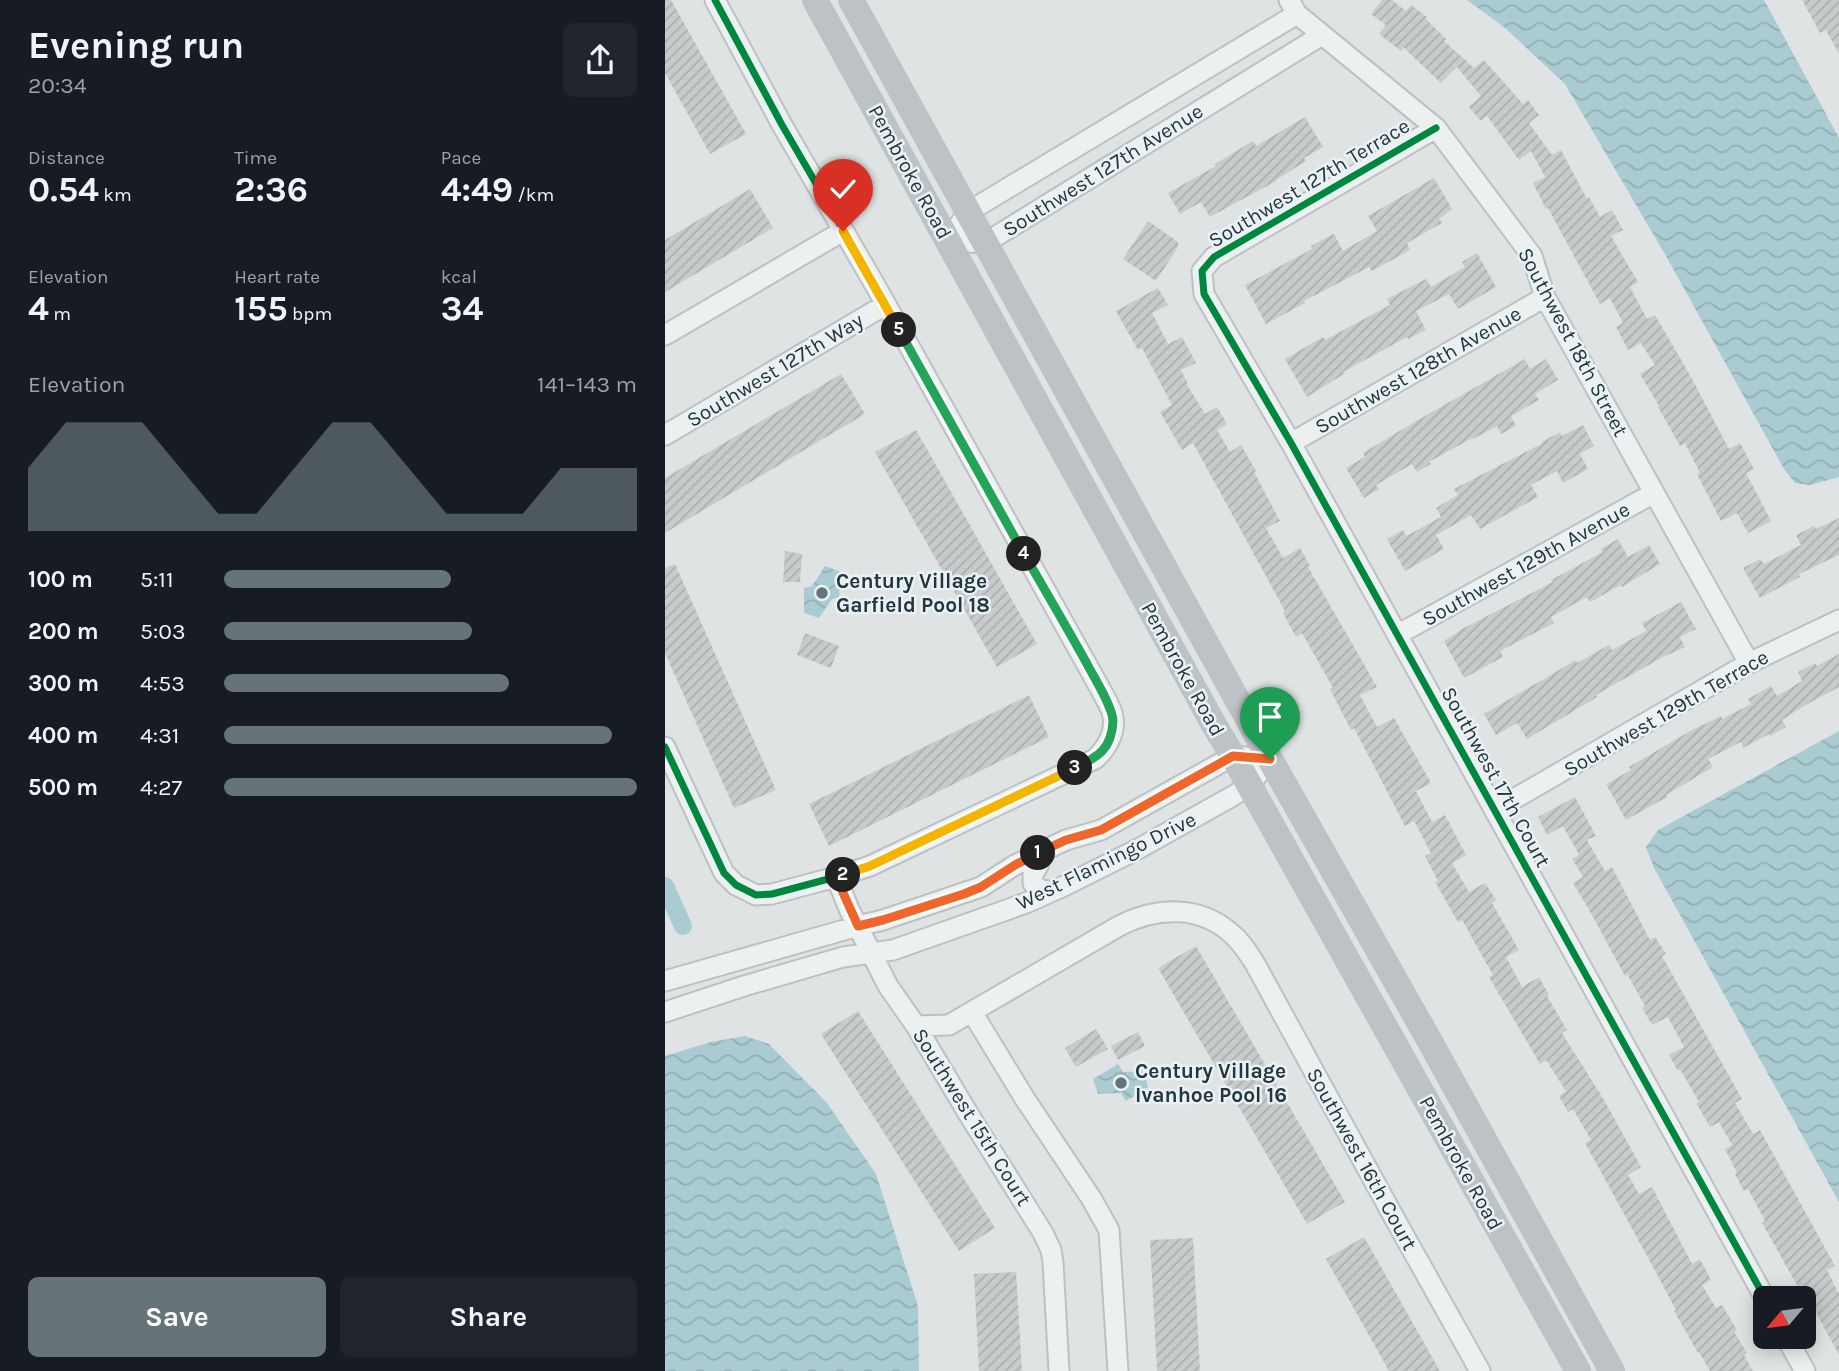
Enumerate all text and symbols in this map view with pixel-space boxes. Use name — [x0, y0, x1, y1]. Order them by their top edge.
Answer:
text: Evening run — [28, 23, 244, 68]
button: share — [563, 23, 637, 97]
text: 20:34 — [28, 72, 87, 99]
street label: Southwest 127th Avenue — [999, 99, 1207, 241]
street label: Pembroke Road — [863, 101, 957, 243]
street label: Southwest 127th Terrace — [1204, 113, 1414, 253]
text: Distance — [28, 147, 105, 169]
text: Time — [234, 147, 277, 169]
text: Pace — [441, 147, 481, 169]
pin — [813, 159, 873, 231]
text: 0.54 — [28, 169, 99, 210]
text: 2:36 — [234, 169, 308, 210]
text: 4:49 — [441, 169, 513, 210]
icon: check — [824, 170, 862, 208]
text: km — [99, 184, 132, 206]
text: /km — [513, 184, 554, 206]
street label: Southwest 18th Street — [1513, 243, 1633, 441]
text: Elevation — [28, 266, 108, 288]
text: Heart rate — [234, 266, 320, 288]
text: kcal — [441, 266, 477, 288]
text: 4 — [28, 288, 49, 329]
text: 155 — [234, 288, 288, 329]
text: 34 — [441, 288, 483, 329]
street label: Southwest 128th Avenue — [1311, 301, 1525, 439]
text: m — [49, 303, 71, 325]
text: bpm — [288, 303, 332, 325]
street label: Southwest 127th Way — [683, 308, 868, 432]
pin: 5 — [881, 312, 917, 348]
text: 5 — [893, 318, 904, 340]
text: Elevation — [28, 371, 125, 398]
text: 141–143 m — [537, 371, 637, 398]
street label: Southwest 129th Avenue — [1418, 497, 1634, 631]
pin: 4 — [1007, 536, 1041, 572]
text: 4 — [1018, 542, 1029, 564]
text: 100 m — [28, 566, 93, 593]
text: 5:11 — [140, 566, 174, 593]
place label: Century Village Garfield Pool 18 — [836, 569, 990, 617]
marker: Century Village Garfield Pool 18 — [814, 585, 830, 601]
street label: Pembroke Road — [1136, 598, 1230, 740]
text: 200 m — [28, 618, 99, 645]
text: 5:03 — [140, 618, 186, 645]
street label: Southwest 129th Terrace — [1559, 645, 1773, 781]
text: 300 m — [28, 670, 99, 697]
text: 4:53 — [140, 670, 185, 697]
street label: Southwest 17th Court — [1436, 683, 1556, 871]
pin — [1240, 687, 1300, 759]
icon: arrive — [1251, 698, 1289, 736]
text: 400 m — [28, 722, 98, 749]
text: 4:31 — [140, 722, 179, 749]
pin: 3 — [1057, 750, 1093, 786]
text: 3 — [1069, 756, 1080, 778]
text: 500 m — [28, 774, 98, 801]
text: 4:27 — [140, 774, 182, 801]
street label: West Flamingo Drive — [1012, 807, 1200, 915]
pin: 1 — [1021, 836, 1055, 870]
text: 1 — [1034, 841, 1041, 863]
pin: 2 — [825, 858, 861, 892]
text: 2 — [837, 863, 848, 885]
street label: Southwest 15th Court — [908, 1024, 1036, 1210]
place label: Century Village Ivanhoe Pool 16 — [1135, 1059, 1287, 1107]
street label: Southwest 16th Court — [1302, 1064, 1422, 1254]
marker: Century Village Ivanhoe Pool 16 — [1113, 1075, 1129, 1091]
street label: Pembroke Road — [1414, 1092, 1508, 1234]
button: Save — [28, 1277, 326, 1357]
button: Share — [340, 1277, 637, 1357]
north arrow — [1753, 1286, 1817, 1349]
map controls — [1753, 1286, 1816, 1349]

